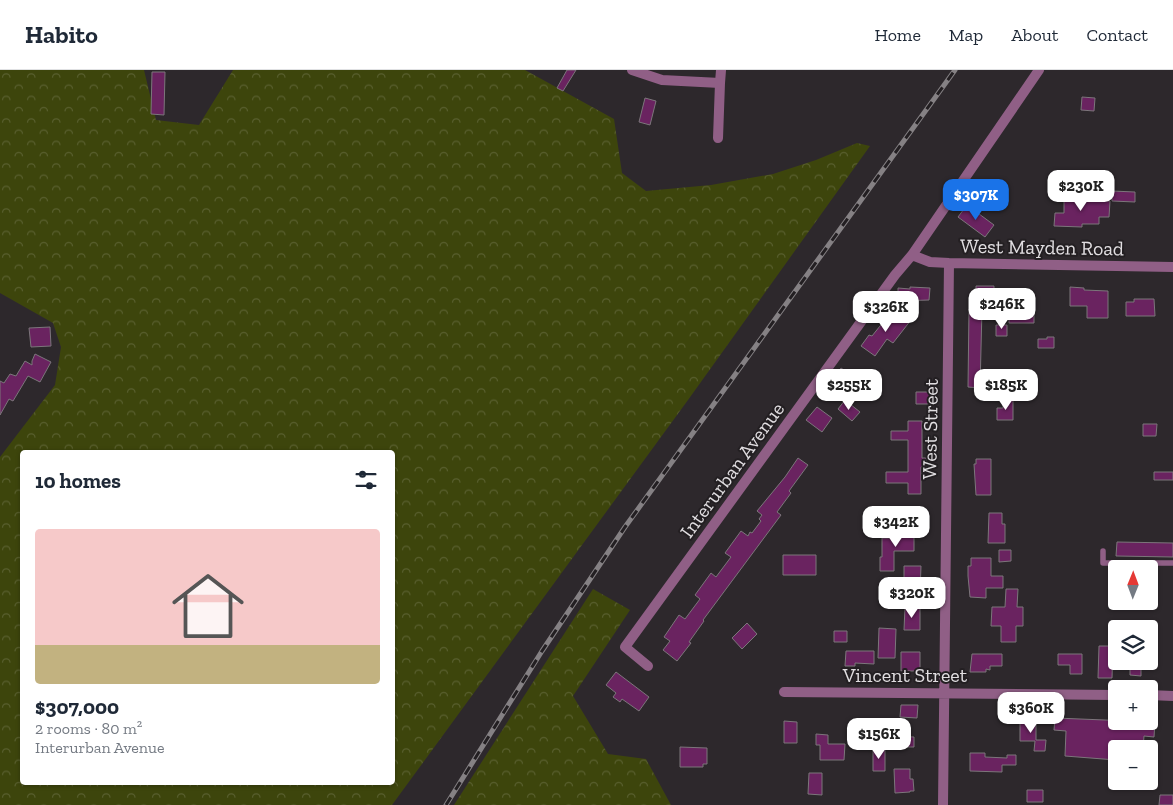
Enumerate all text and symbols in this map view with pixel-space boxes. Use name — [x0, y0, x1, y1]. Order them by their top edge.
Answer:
text: Habito — [25, 20, 98, 49]
text: Home — [874, 24, 921, 46]
text: Map — [949, 24, 983, 46]
text: About — [1011, 24, 1058, 46]
text: Contact — [1086, 24, 1148, 46]
pin: $230K — [1046, 170, 1116, 212]
text: $230K — [1059, 176, 1103, 195]
pin: $307K — [941, 178, 1011, 221]
text: $307K — [954, 185, 998, 204]
street label: West Mayden Road — [960, 234, 1124, 260]
pin: $246K — [967, 288, 1037, 330]
pin: $326K — [851, 290, 921, 333]
text: $246K — [980, 294, 1024, 313]
text: $326K — [864, 297, 908, 316]
pin: $255K — [814, 368, 884, 411]
pin: $185K — [971, 368, 1041, 411]
text: $255K — [827, 375, 871, 394]
text: $185K — [985, 375, 1027, 394]
street label: West Street — [917, 378, 943, 479]
street label: Interurban Avenue — [675, 397, 789, 543]
icon: filters — [352, 466, 380, 494]
text: 10 homes — [35, 468, 121, 493]
pin: $342K — [861, 506, 931, 548]
text: $342K — [874, 512, 918, 531]
north arrow — [1108, 560, 1158, 610]
map controls — [1108, 560, 1158, 790]
icon: home — [163, 561, 253, 651]
pin: $320K — [877, 576, 947, 619]
text: $320K — [890, 583, 934, 602]
button: layers — [1108, 620, 1158, 670]
street label: Vincent Street — [842, 663, 968, 687]
button: + — [1108, 680, 1158, 730]
pin: $360K — [996, 692, 1066, 734]
text: $307,000 — [35, 694, 119, 719]
text: $360K — [1009, 698, 1053, 717]
pin: $156K — [844, 718, 914, 760]
text: 2 rooms · 80 m² — [35, 719, 142, 738]
text: $156K — [858, 724, 900, 743]
text: Interurban Avenue — [35, 738, 164, 757]
button: − — [1108, 740, 1158, 790]

